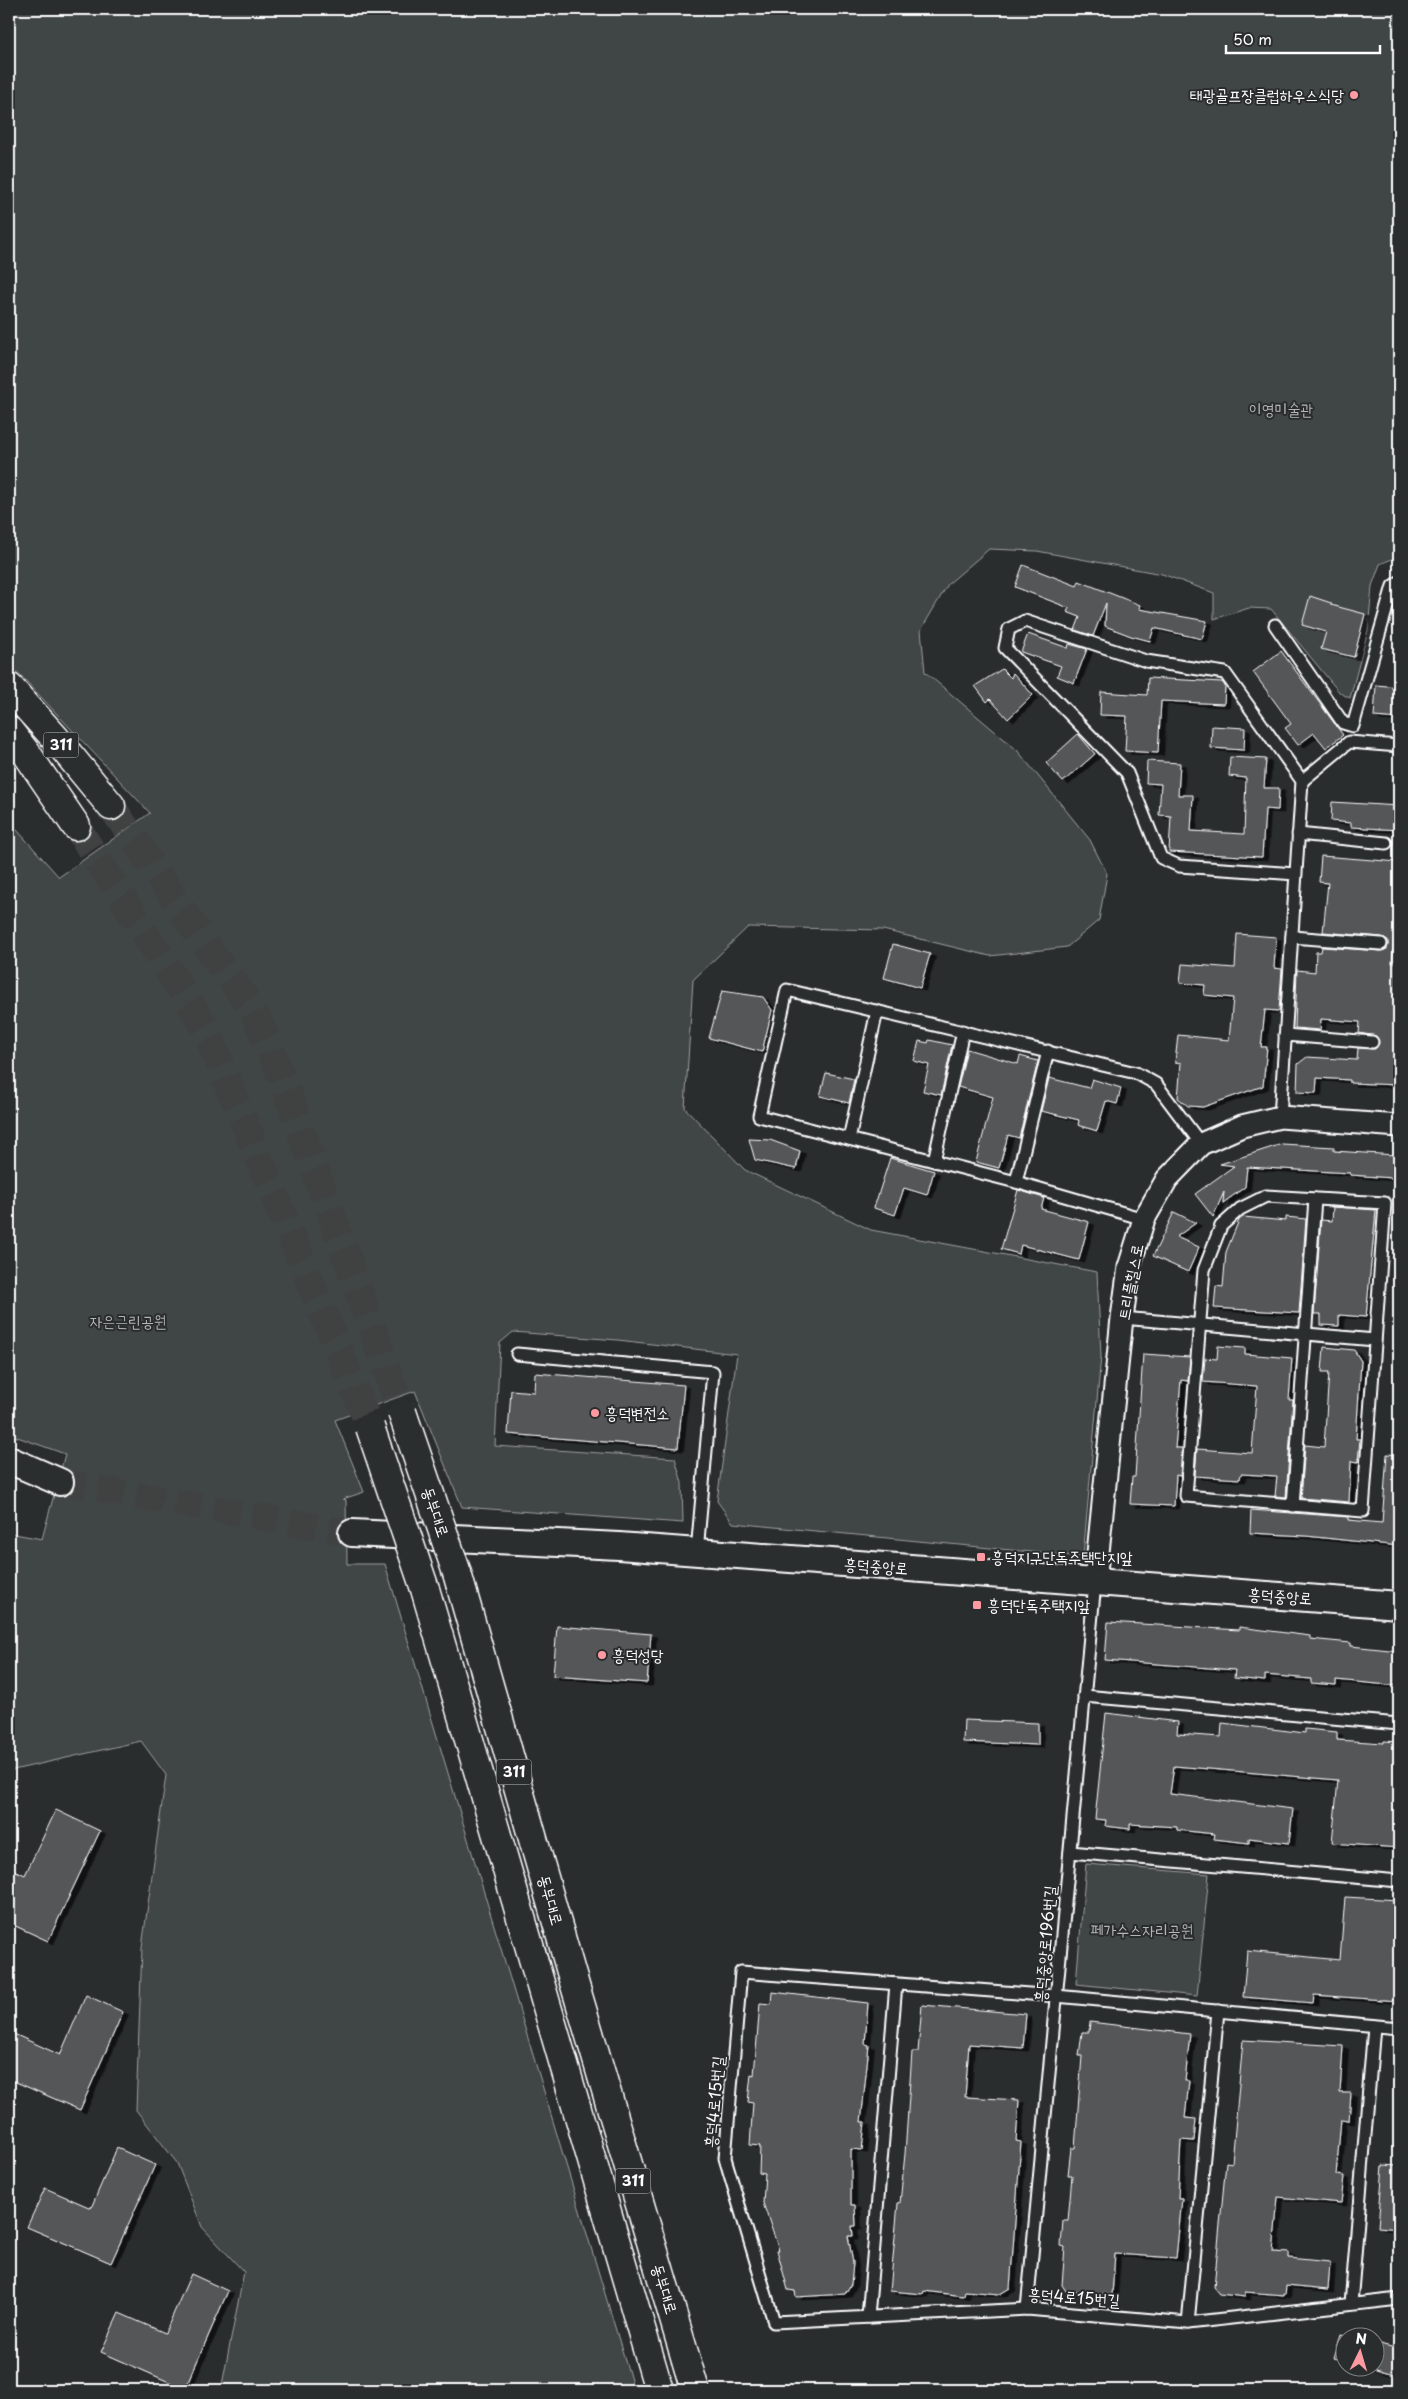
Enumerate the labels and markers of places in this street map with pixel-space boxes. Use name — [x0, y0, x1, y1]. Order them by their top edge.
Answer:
place label: 태광골프장클럽하우스식당 — [1190, 82, 1344, 106]
marker: 태광골프장클럽하우스식당 — [1348, 89, 1360, 101]
place label: 흥덕변전소 — [605, 1400, 669, 1424]
marker: 흥덕변전소 — [589, 1407, 601, 1419]
place label: 흥덕지구단독주택단지앞 — [991, 1544, 1133, 1568]
marker: 흥덕지구단독주택단지앞 — [975, 1551, 987, 1563]
place label: 흥덕단독주택지앞 — [987, 1592, 1090, 1616]
marker: 흥덕단독주택지앞 — [971, 1599, 983, 1611]
place label: 흥덕성당 — [612, 1642, 664, 1666]
marker: 흥덕성당 — [596, 1649, 608, 1661]

